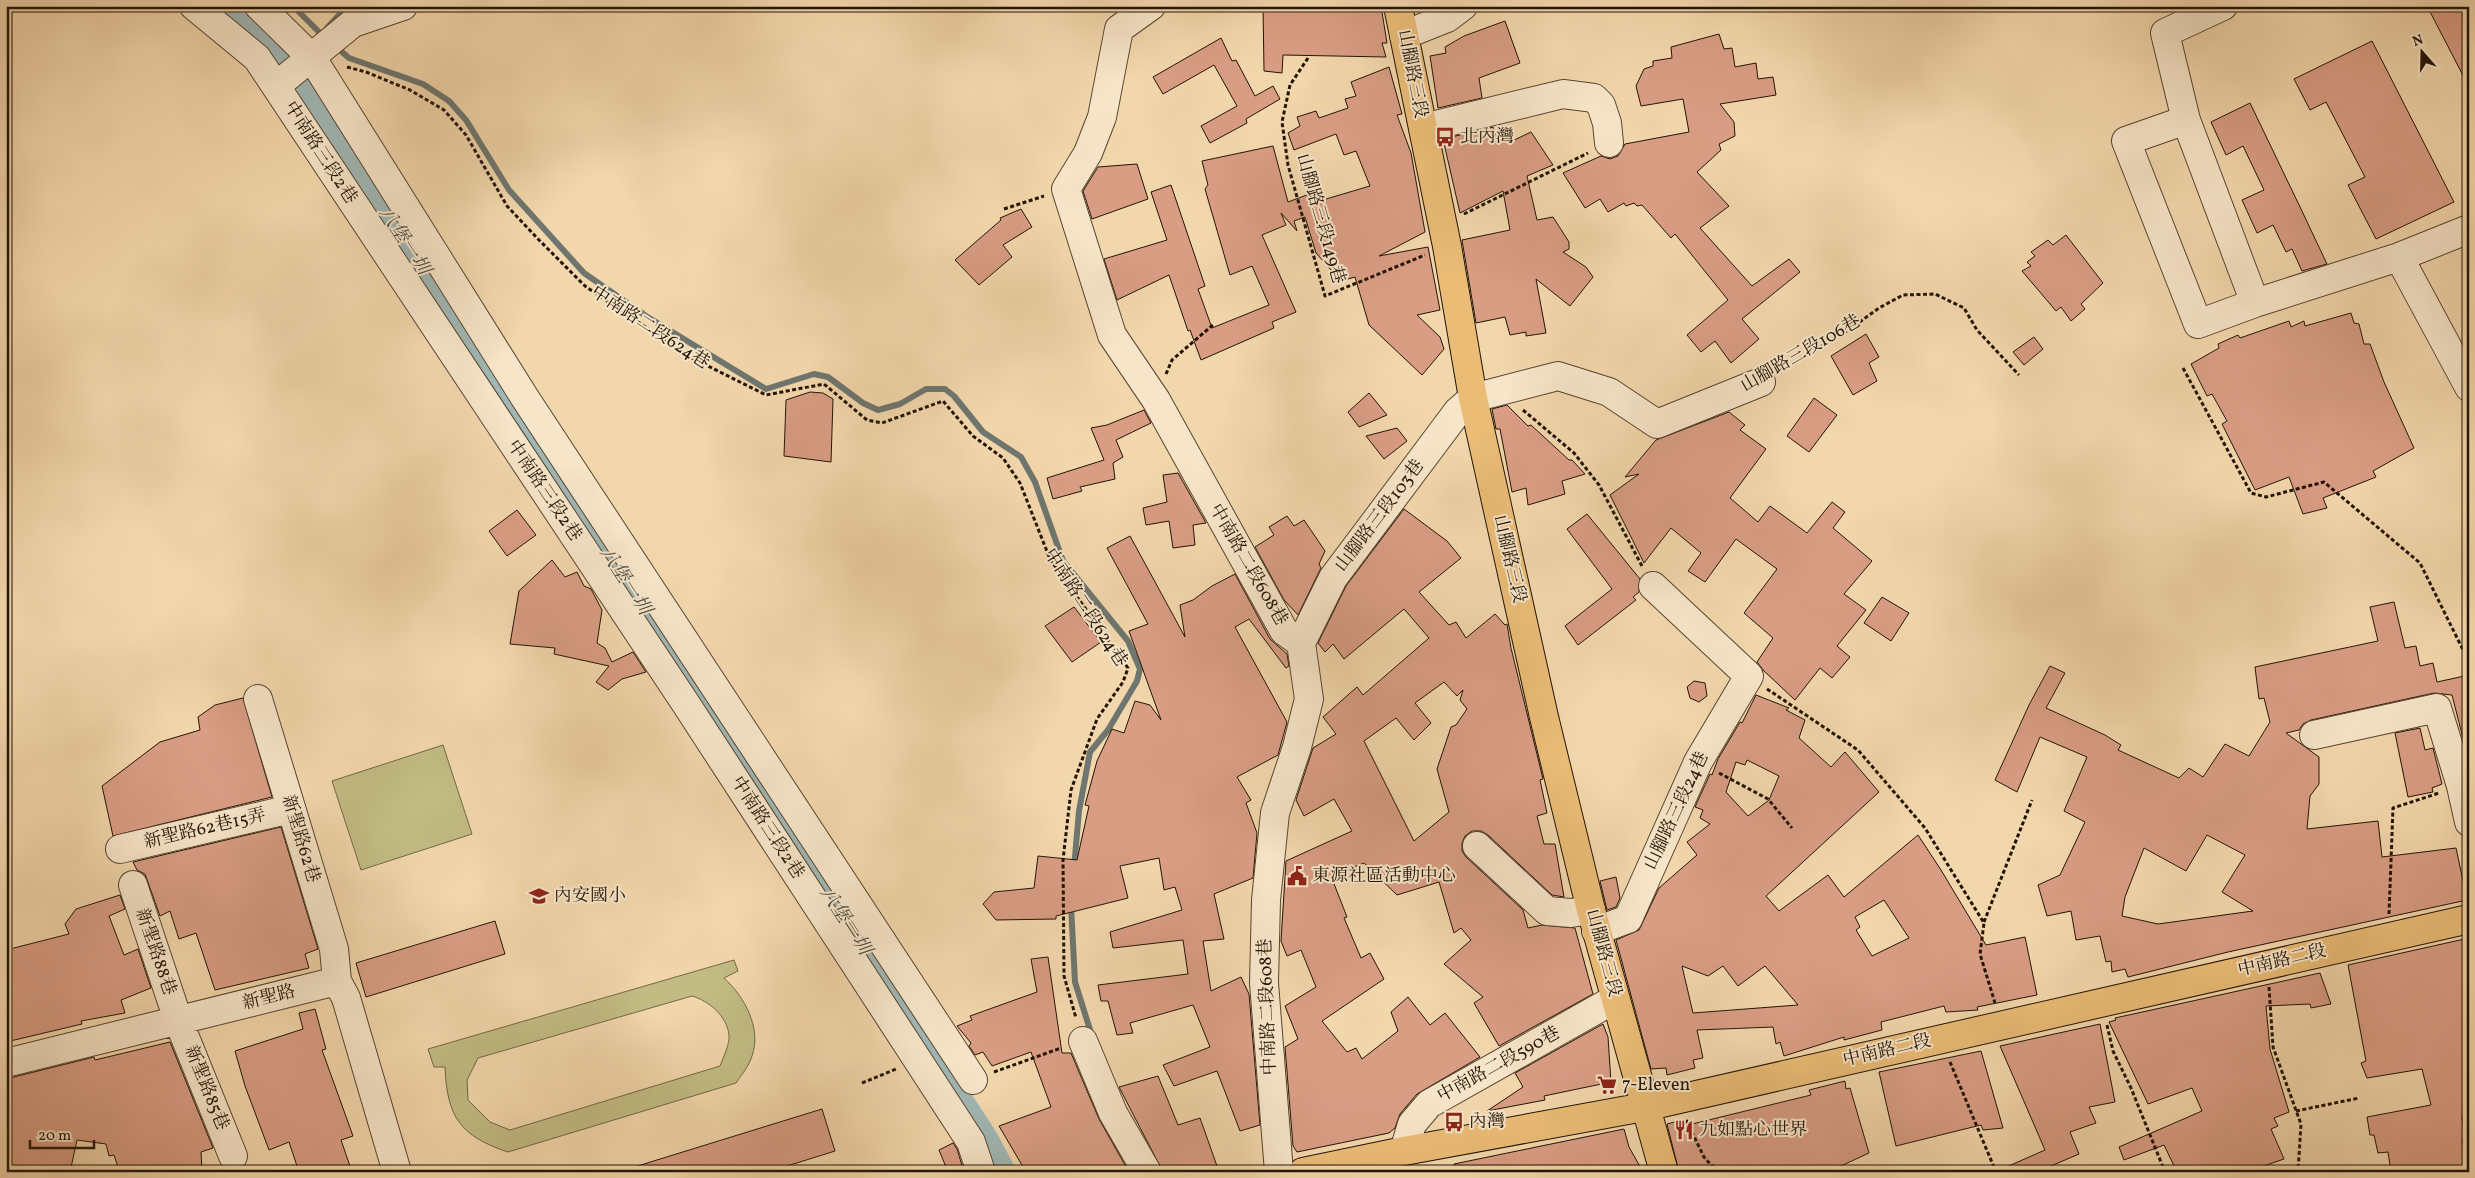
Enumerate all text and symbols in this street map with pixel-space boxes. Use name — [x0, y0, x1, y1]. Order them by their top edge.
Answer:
street label: 山腳路三段 — [1391, 27, 1433, 121]
north arrow — [2398, 28, 2448, 78]
text: N — [2410, 31, 2426, 52]
street label: 中南路三段2巷 — [277, 97, 363, 209]
place label: 北內灣 — [1460, 125, 1514, 150]
bus stop icon: 北內灣 — [1434, 126, 1456, 148]
street label: 山腳路三段149巷 — [1289, 151, 1351, 287]
water label: 八堡一圳 — [372, 202, 437, 282]
street label: 中南路二段624巷 — [586, 280, 714, 376]
street label: 山腳路三段106巷 — [1736, 309, 1866, 399]
street label: 中南路三段2巷 — [501, 435, 587, 547]
street label: 山腳路三段103巷 — [1330, 455, 1430, 577]
street label: 中南路二段608巷 — [1203, 499, 1293, 631]
street label: 山腳路三段 — [1487, 512, 1531, 606]
water label: 八堡一圳 — [593, 542, 658, 622]
street label: 中南路二段624巷 — [1037, 544, 1133, 672]
street label: 山腳路三段24巷 — [1639, 748, 1715, 874]
street label: 中南路三段2巷 — [724, 772, 810, 884]
street label: 新聖路62巷 — [275, 792, 325, 886]
street label: 新聖路62巷15弄 — [142, 803, 268, 855]
place label: 東源社區活動中心 — [1312, 864, 1456, 889]
public building icon: 東源社區活動中心 — [1286, 865, 1308, 887]
water label: 八堡一圳 — [813, 882, 878, 962]
place label: 內安國小 — [554, 884, 626, 909]
school or university icon: 內安國小 — [528, 885, 550, 907]
street label: 新聖路88巷 — [128, 905, 182, 999]
street label: 山腳路三段 — [1579, 906, 1627, 1000]
street label: 中南路二段608巷 — [1253, 938, 1283, 1076]
street label: 中南路二段 — [2235, 939, 2329, 983]
street label: 新聖路 — [240, 979, 298, 1017]
street label: 中南路二段590巷 — [1433, 1021, 1565, 1109]
street label: 中南路二段 — [1840, 1029, 1934, 1073]
street label: 新聖路85巷 — [178, 1042, 234, 1134]
place label: 7-Eleven — [1622, 1073, 1690, 1098]
supermarket icon: 7-Eleven — [1596, 1074, 1618, 1096]
place label: 內灣 — [1469, 1110, 1505, 1135]
bus stop icon: 內灣 — [1443, 1111, 1465, 1133]
scale bar — [30, 1118, 94, 1150]
place label: 九如點心世界 — [1699, 1118, 1807, 1143]
restaurant icon: 九如點心世界 — [1673, 1119, 1695, 1141]
text: 20 m — [38, 1126, 71, 1147]

